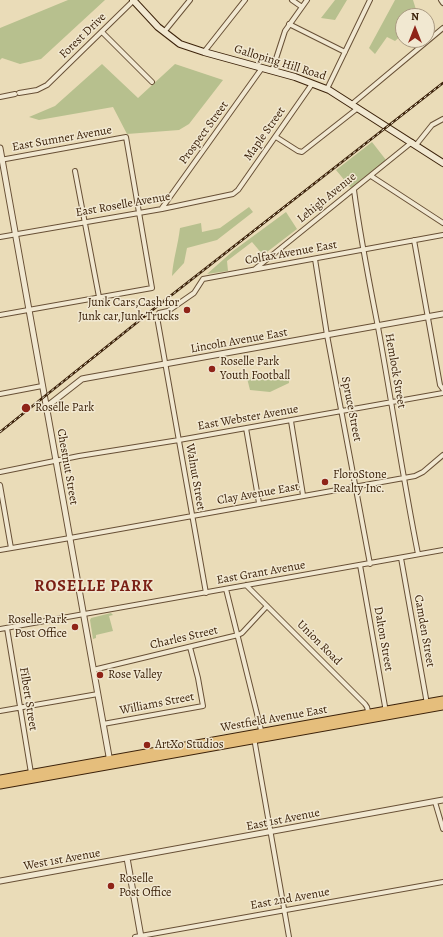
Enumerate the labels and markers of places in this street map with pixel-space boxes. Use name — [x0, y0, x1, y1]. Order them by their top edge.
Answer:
place label: Junk Cars,Cash for Junk car,Junk Trucks — [78, 296, 179, 324]
marker: Junk Cars,Cash for Junk car,Junk Trucks — [182, 305, 192, 315]
place label: Roselle Park Youth Football — [220, 355, 290, 383]
marker: Roselle Park Youth Football — [207, 364, 217, 374]
place label: Roselle Park — [35, 401, 94, 415]
marker: Roselle Park — [20, 402, 32, 414]
place label: FloroStone Realty Inc. — [333, 468, 387, 496]
marker: FloroStone Realty Inc. — [320, 477, 330, 487]
place label: Roselle Park Post Office — [8, 613, 67, 641]
marker: Roselle Park Post Office — [70, 622, 80, 632]
place label: Rose Valley — [108, 668, 162, 682]
marker: Rose Valley — [95, 670, 105, 680]
place label: ArtXo Studios — [155, 738, 224, 752]
marker: ArtXo Studios — [142, 740, 152, 750]
place label: Roselle Post Office — [119, 872, 171, 900]
marker: Roselle Post Office — [106, 881, 116, 891]

